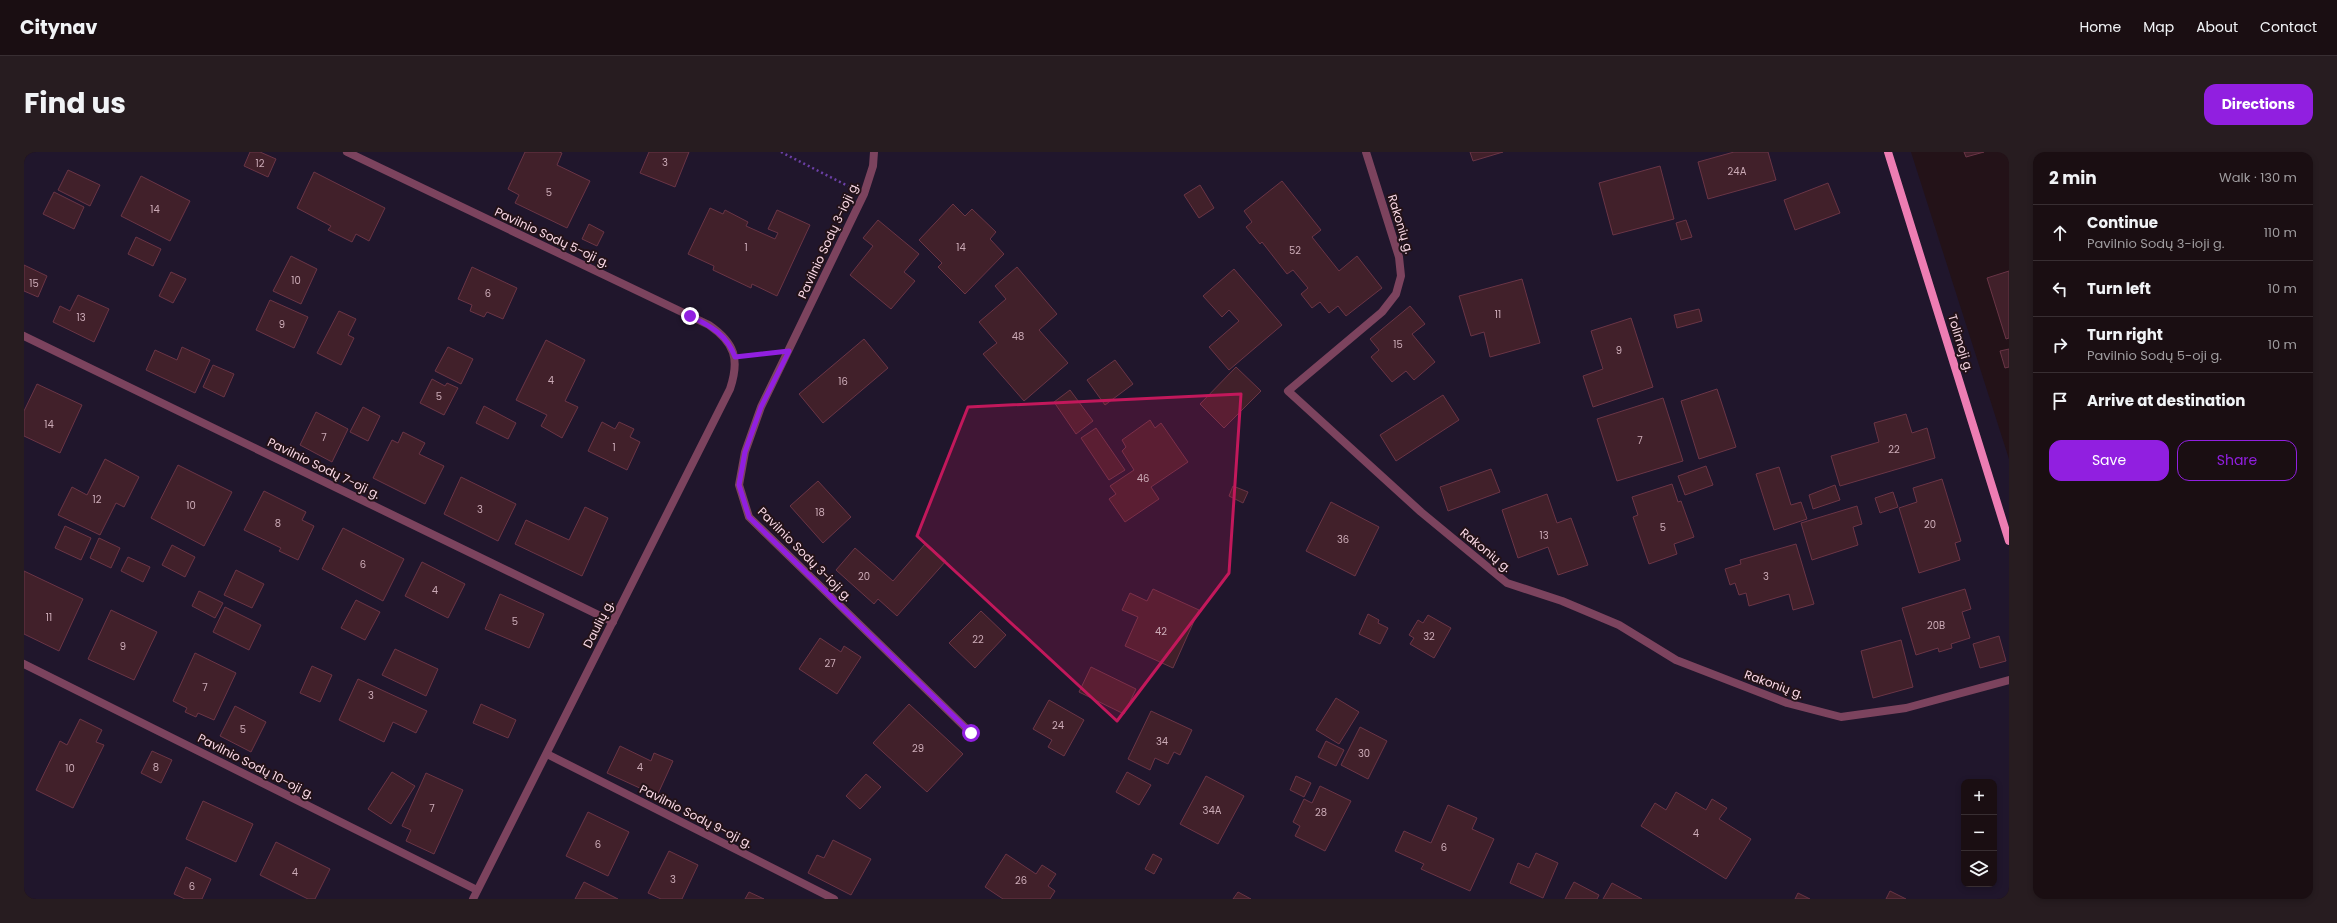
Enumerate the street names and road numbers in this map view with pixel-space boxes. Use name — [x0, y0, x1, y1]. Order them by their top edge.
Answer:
street label: Pavilnio Sodų 3-ioji g. — [793, 179, 863, 301]
street label: Rakonių g. — [1384, 192, 1418, 256]
street label: Pavilnio Sodų 5-oji g. — [492, 203, 612, 271]
street label: Tolimoji g. — [1944, 312, 1978, 374]
street label: Pavilnio Sodų 7-oji g. — [265, 433, 383, 503]
street label: Pavilnio Sodų 3-ioji g. — [754, 503, 856, 605]
street label: Rakonių g. — [1457, 524, 1515, 576]
street label: Daulių g. — [579, 597, 617, 651]
street label: Rakonių g. — [1742, 666, 1806, 702]
street label: Pavilnio Sodų 10-oji g. — [195, 729, 317, 803]
street label: Pavilnio Sodų 9-oji g. — [637, 780, 755, 852]

